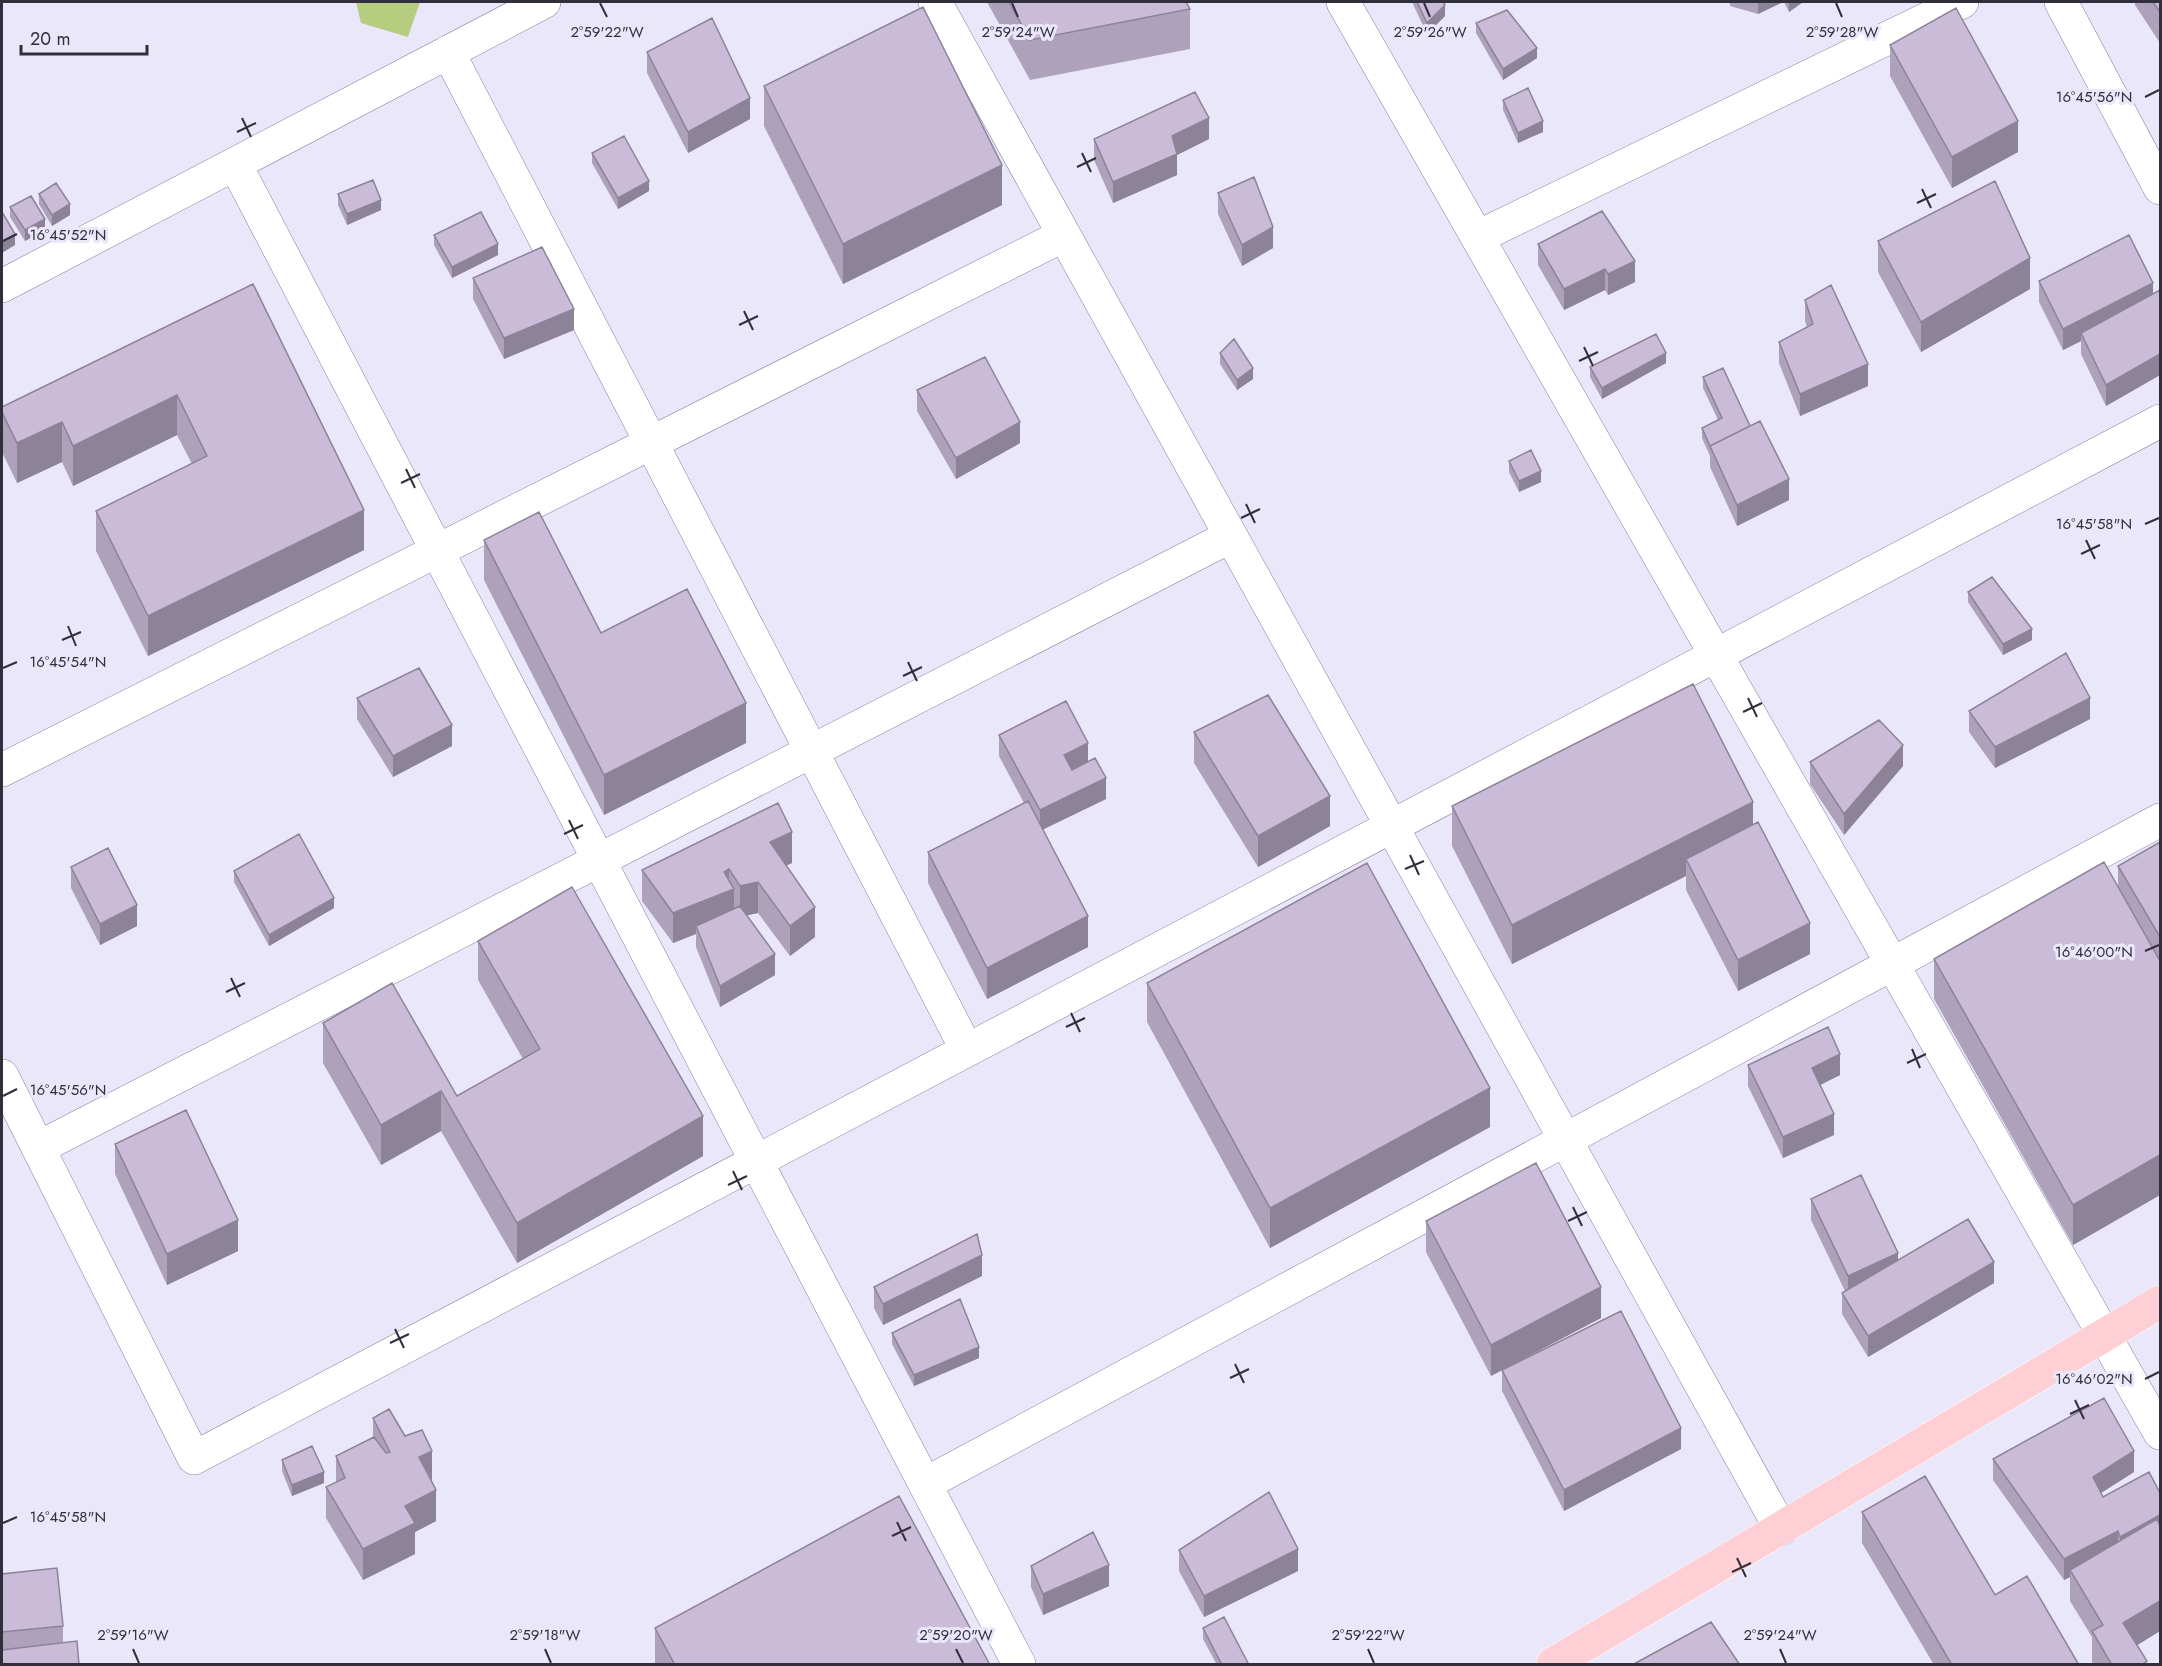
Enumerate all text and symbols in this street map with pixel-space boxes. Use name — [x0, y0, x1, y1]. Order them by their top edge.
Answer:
scale bar — [21, 18, 147, 56]
text: 2°59'22"W — [571, 21, 644, 43]
text: 2°59'24"W — [981, 21, 1055, 43]
text: 2°59'26"W — [1393, 21, 1467, 43]
text: 2°59'28"W — [1806, 21, 1878, 43]
text: 20 m — [30, 26, 70, 52]
text: 16°45'56"N — [2056, 86, 2132, 108]
text: 16°45'52"N — [30, 224, 106, 246]
text: 16°45'58"N — [2056, 513, 2132, 535]
text: 16°45'54"N — [30, 651, 106, 673]
text: 16°46'00"N — [2055, 941, 2133, 963]
text: 16°45'56"N — [30, 1079, 106, 1101]
text: 16°46'02"N — [2055, 1368, 2133, 1390]
text: 16°45'58"N — [30, 1506, 106, 1528]
text: 2°59'16"W — [97, 1624, 169, 1646]
text: 2°59'18"W — [510, 1624, 581, 1646]
text: 2°59'20"W — [919, 1624, 993, 1646]
text: 2°59'22"W — [1332, 1624, 1405, 1646]
text: 2°59'24"W — [1743, 1624, 1817, 1646]

